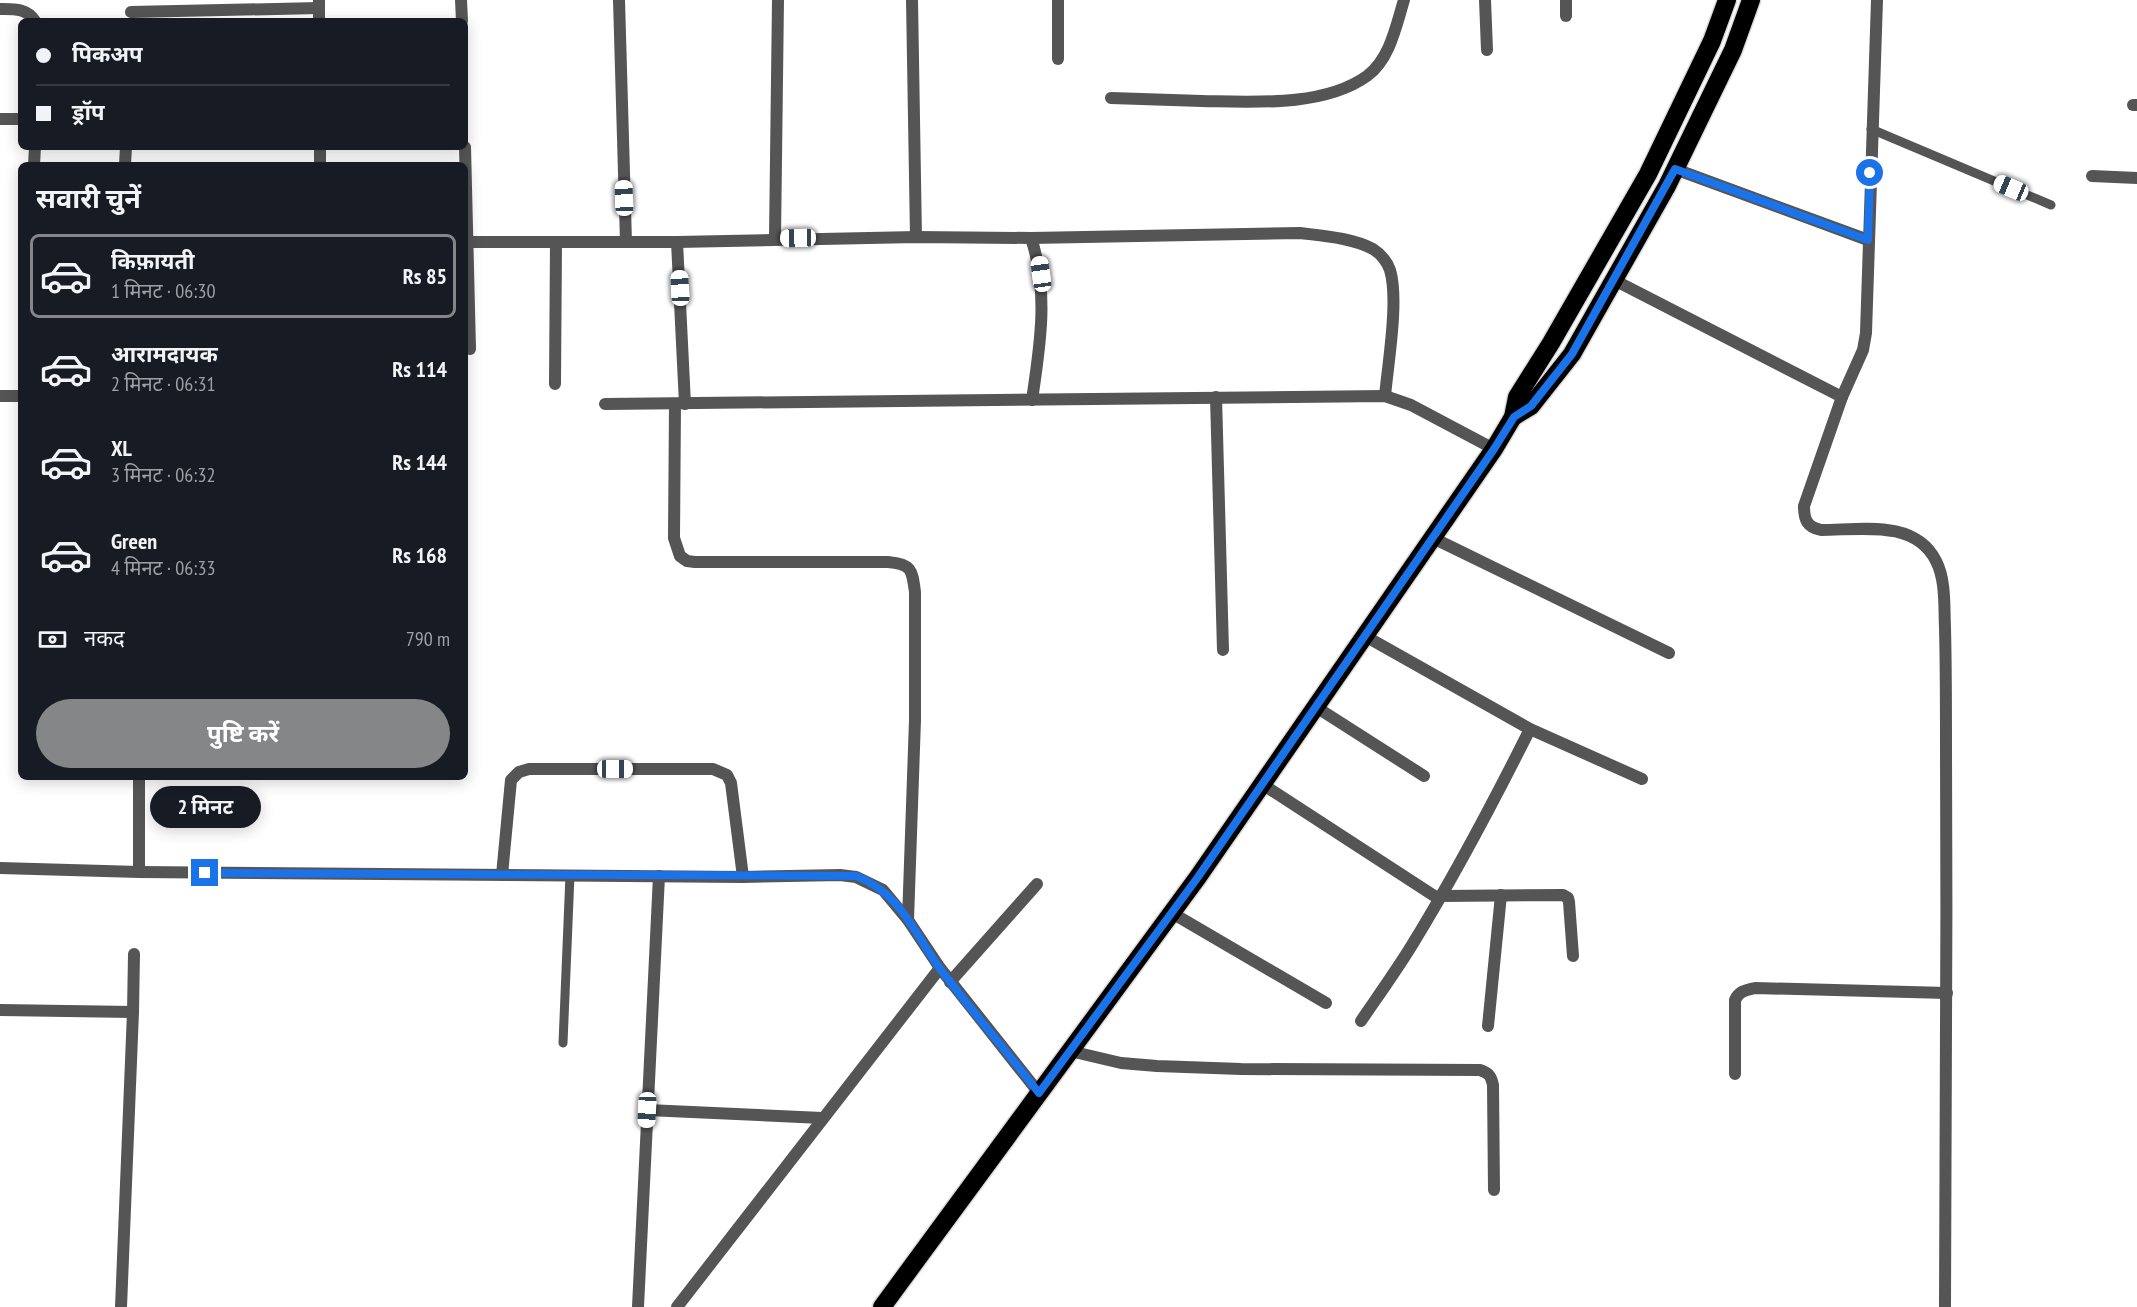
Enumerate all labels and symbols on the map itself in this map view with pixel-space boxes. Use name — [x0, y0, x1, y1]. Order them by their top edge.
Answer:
route start — [1856, 159, 1883, 186]
car — [1991, 173, 2031, 203]
car — [614, 180, 634, 216]
car — [780, 229, 816, 247]
car — [1030, 255, 1052, 293]
car — [670, 270, 690, 306]
car — [597, 760, 633, 778]
callout: 2 मिनट — [150, 786, 260, 828]
route end — [191, 859, 218, 886]
car — [637, 1092, 657, 1128]

